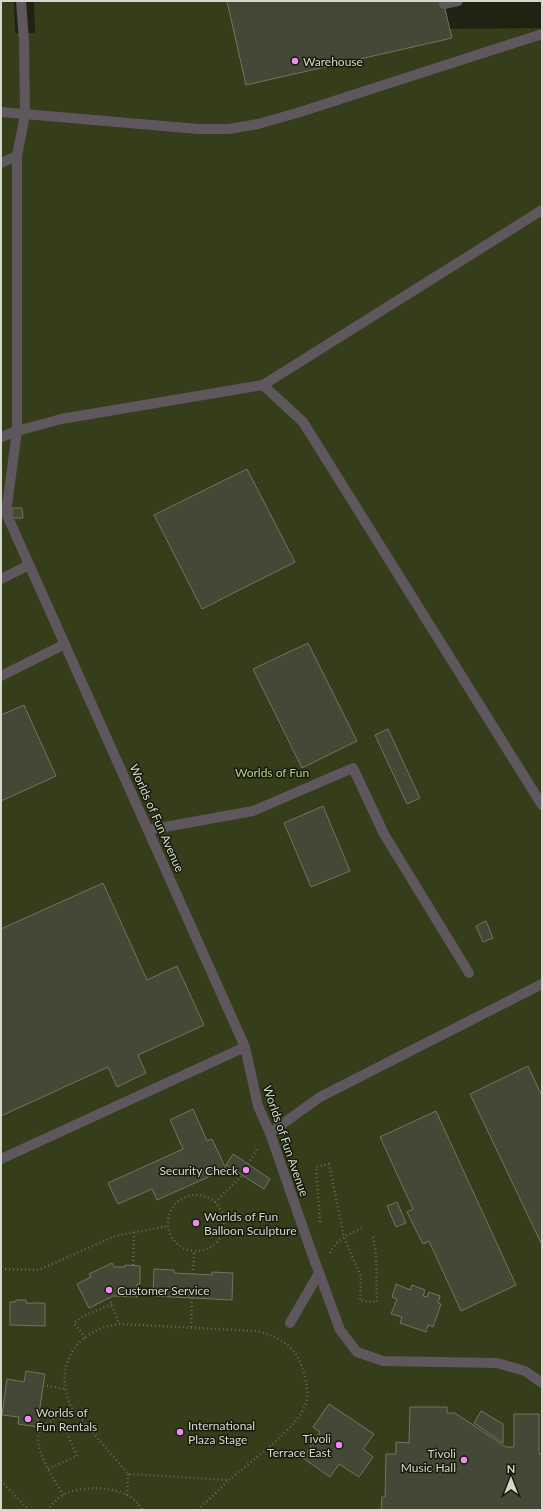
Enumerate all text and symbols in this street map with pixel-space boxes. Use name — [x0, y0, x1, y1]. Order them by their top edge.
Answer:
place label: Warehouse — [303, 54, 363, 69]
marker: Warehouse — [290, 56, 300, 66]
street label: Worlds of Fun Avenue — [126, 762, 188, 874]
park label: Worlds of Fun — [235, 765, 309, 780]
street label: Worlds of Fun Avenue — [260, 1083, 312, 1199]
place label: Security Check — [159, 1163, 239, 1178]
marker: Security Check — [241, 1165, 251, 1175]
place label: Worlds of Fun Balloon Sculpture — [204, 1209, 297, 1238]
marker: Worlds of Fun Balloon Sculpture — [191, 1218, 201, 1228]
place label: Customer Service — [117, 1283, 210, 1298]
marker: Customer Service — [104, 1285, 114, 1295]
place label: Worlds of Fun Rentals — [36, 1405, 97, 1434]
marker: Worlds of Fun Rentals — [23, 1414, 33, 1424]
place label: International Plaza Stage — [188, 1418, 255, 1447]
marker: International Plaza Stage — [175, 1427, 185, 1437]
place label: Tivoli Terrace East — [267, 1431, 332, 1460]
marker: Tivoli Terrace East — [334, 1440, 344, 1450]
place label: Tivoli Music Hall — [401, 1446, 456, 1475]
marker: Tivoli Music Hall — [459, 1455, 469, 1465]
north arrow — [491, 1459, 531, 1499]
text: N — [507, 1462, 515, 1475]

